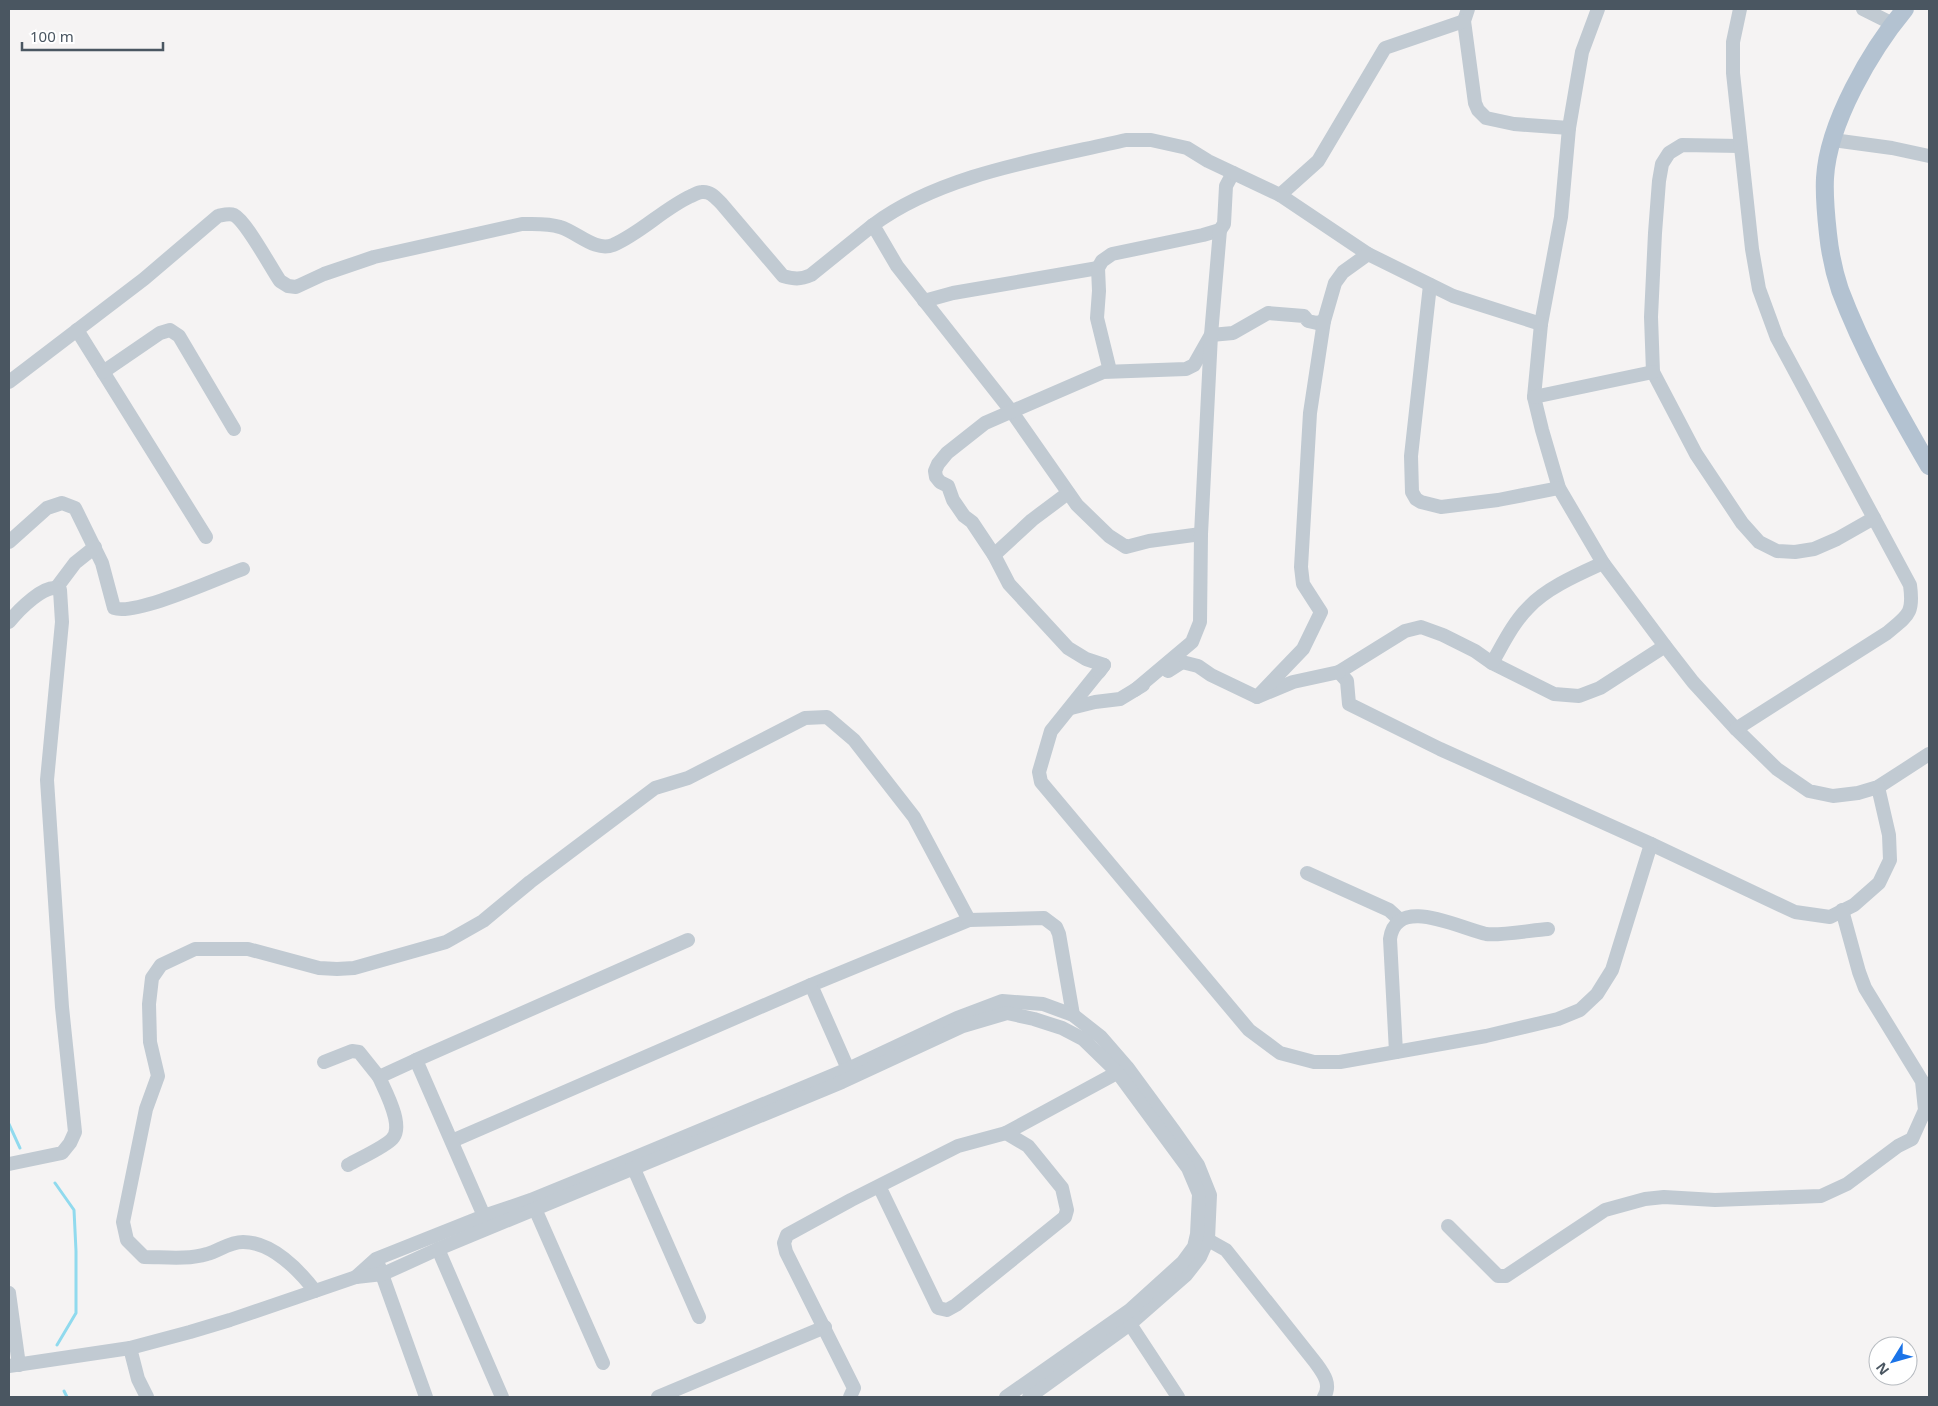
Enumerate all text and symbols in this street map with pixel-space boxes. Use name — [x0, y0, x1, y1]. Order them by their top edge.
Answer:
scale bar — [22, 20, 164, 52]
text: 100 m — [30, 26, 74, 46]
north arrow — [1868, 1336, 1918, 1386]
text: N — [1871, 1359, 1893, 1379]

